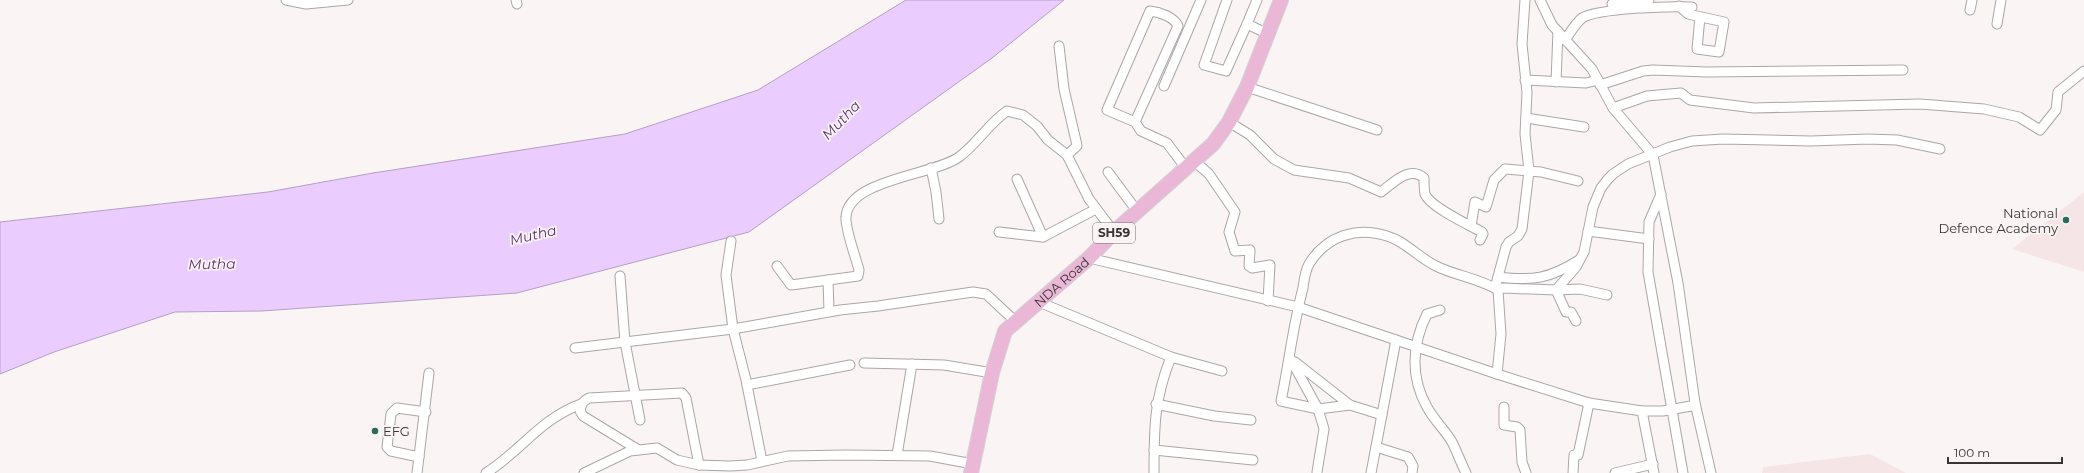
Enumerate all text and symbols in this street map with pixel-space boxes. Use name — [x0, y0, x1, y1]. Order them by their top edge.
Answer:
water label: Mutha — [818, 97, 864, 143]
place label: National Defence Academy — [1939, 205, 2059, 236]
marker: National Defence Academy — [2061, 215, 2071, 225]
water label: Mutha — [508, 221, 558, 249]
road number: SH59 — [1093, 223, 1135, 243]
street label: NDA Road — [1031, 254, 1092, 310]
water label: Mutha — [188, 255, 236, 273]
place label: EFG — [383, 423, 410, 439]
marker: EFG — [370, 426, 380, 436]
scale bar — [1948, 439, 2062, 465]
text: 100 m — [1954, 445, 1990, 460]

